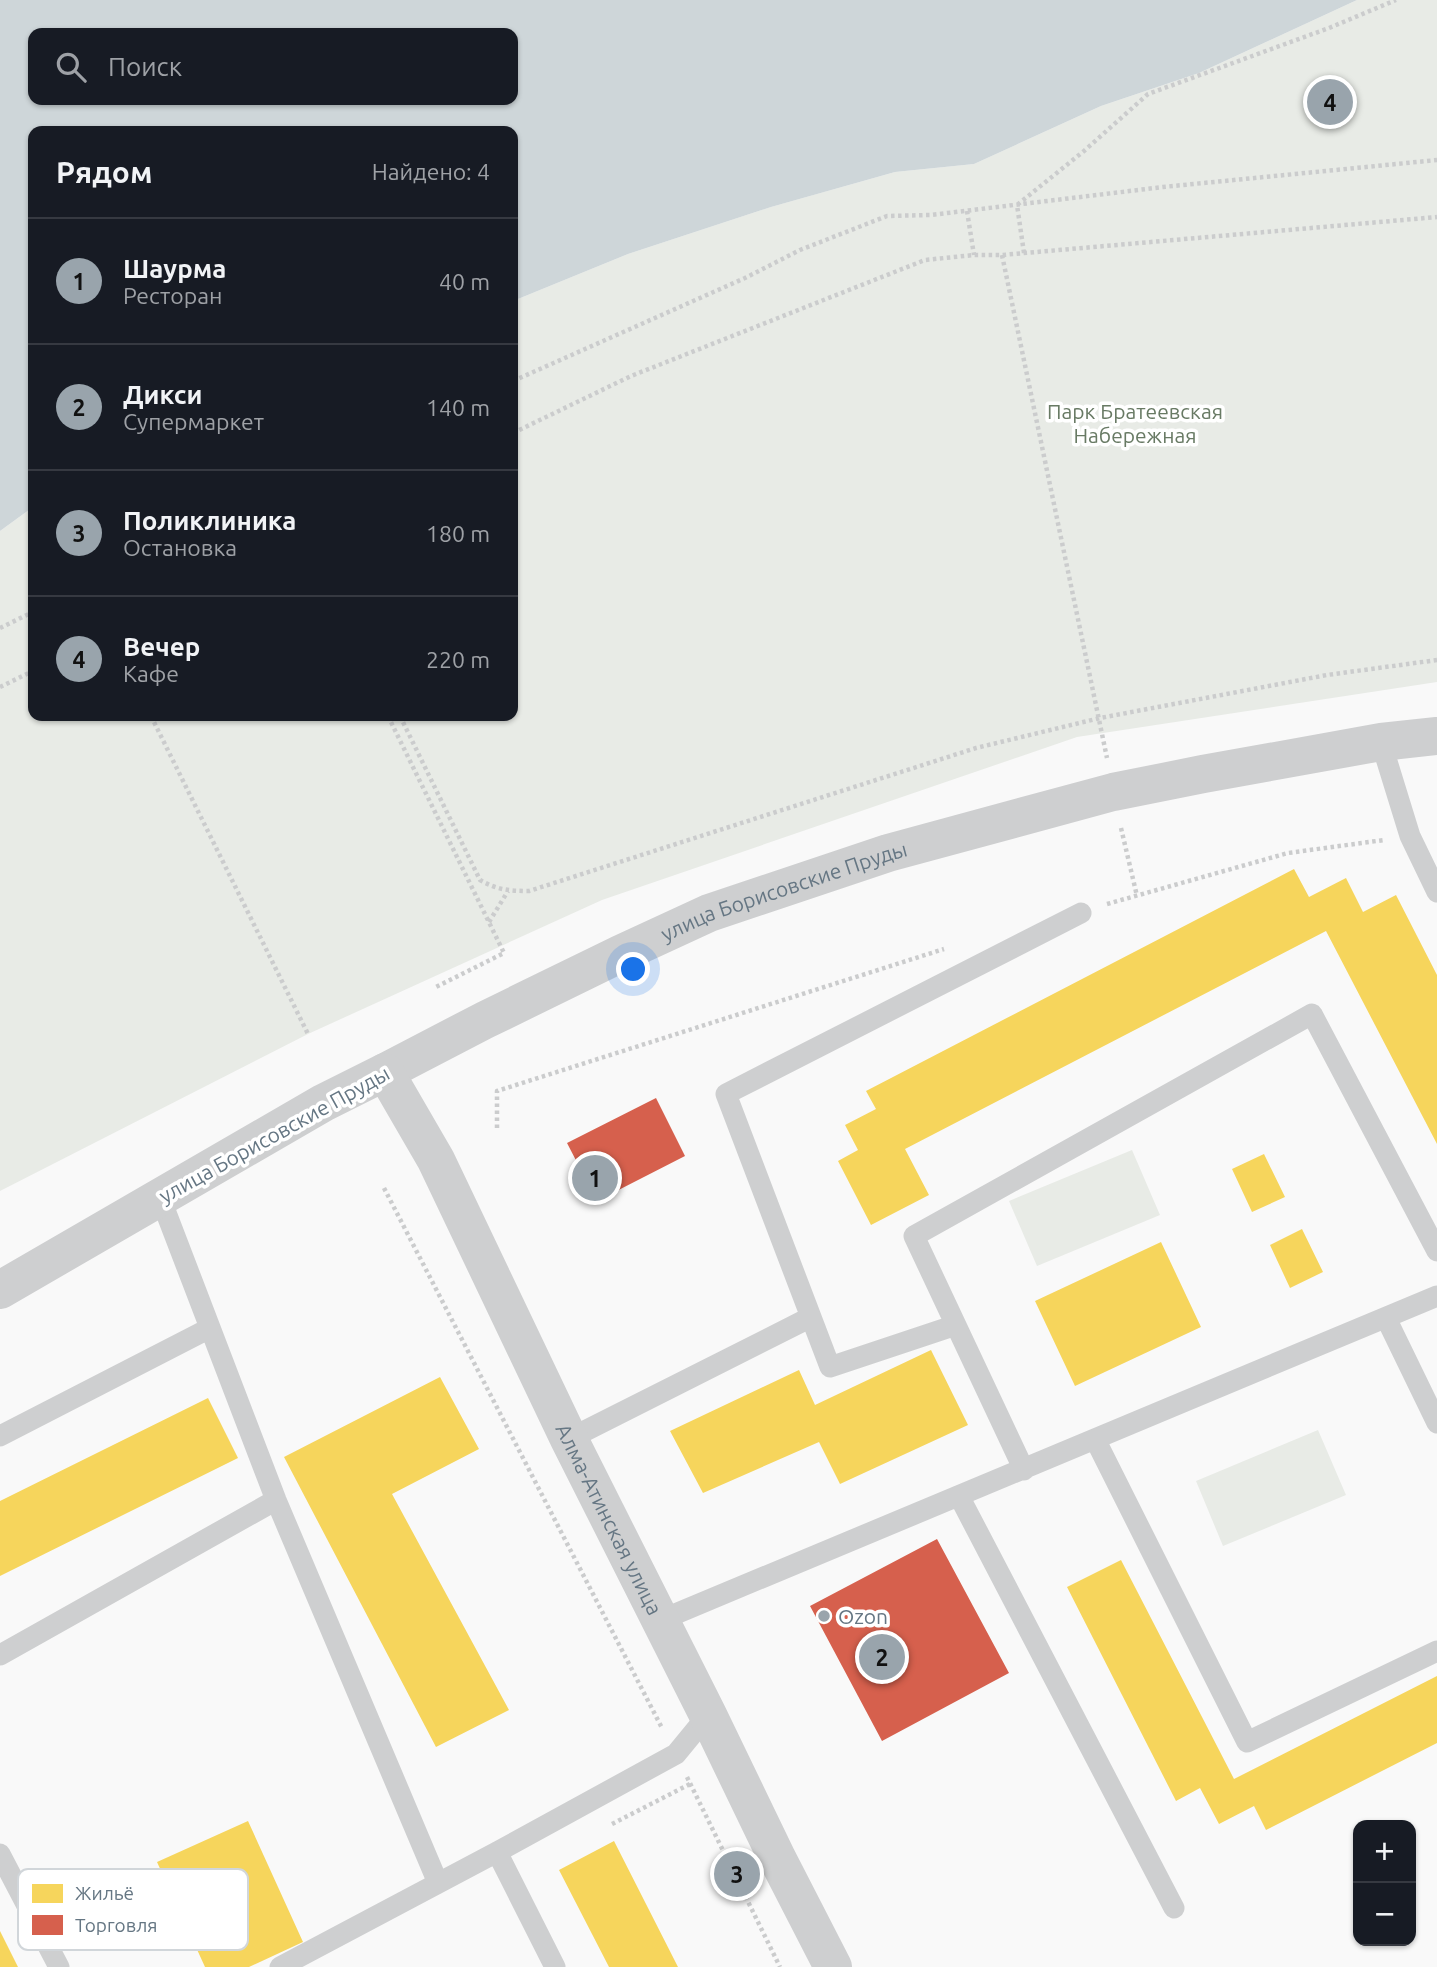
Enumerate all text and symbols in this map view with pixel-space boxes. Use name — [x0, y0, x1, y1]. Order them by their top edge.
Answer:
search box — [28, 28, 518, 105]
icon: search — [52, 48, 90, 86]
text: Поиск — [108, 52, 182, 81]
pin: 4 — [1307, 76, 1353, 128]
text: Рядом — [56, 155, 152, 189]
text: Найдено: 4 — [372, 159, 490, 184]
text: Шаурма — [123, 254, 226, 283]
text: 1 — [73, 269, 85, 294]
text: 40 m — [439, 269, 490, 294]
text: Ресторан — [123, 283, 222, 308]
text: Дикси — [123, 380, 202, 409]
text: 2 — [73, 395, 85, 420]
text: 140 m — [426, 395, 490, 420]
park label: Парк Братеевская Набережная — [1047, 399, 1223, 447]
text: Супермаркет — [123, 409, 264, 434]
text: Поликлиника — [123, 506, 296, 535]
text: 3 — [73, 521, 85, 546]
text: 180 m — [426, 521, 490, 546]
text: Остановка — [123, 535, 237, 560]
text: Вечер — [123, 632, 200, 661]
text: 4 — [73, 647, 85, 672]
text: 220 m — [426, 647, 490, 672]
text: Кафе — [123, 661, 179, 686]
street label: улица Борисовские Пруды — [657, 836, 910, 946]
your location — [616, 952, 650, 986]
street label: улица Борисовские Пруды — [155, 1061, 393, 1207]
pin: 1 — [572, 1152, 618, 1204]
street label: Алма-Атинская улица — [551, 1420, 667, 1619]
place label: Ozon — [838, 1604, 888, 1628]
marker: Ozon — [816, 1608, 832, 1624]
pin: 2 — [859, 1631, 905, 1683]
map controls — [1353, 1820, 1416, 1946]
button: + — [1353, 1820, 1416, 1883]
pin: 3 — [714, 1848, 760, 1900]
legend — [18, 1869, 248, 1950]
text: Жильё — [75, 1882, 134, 1904]
button: − — [1353, 1883, 1416, 1946]
text: Торговля — [75, 1914, 157, 1936]

